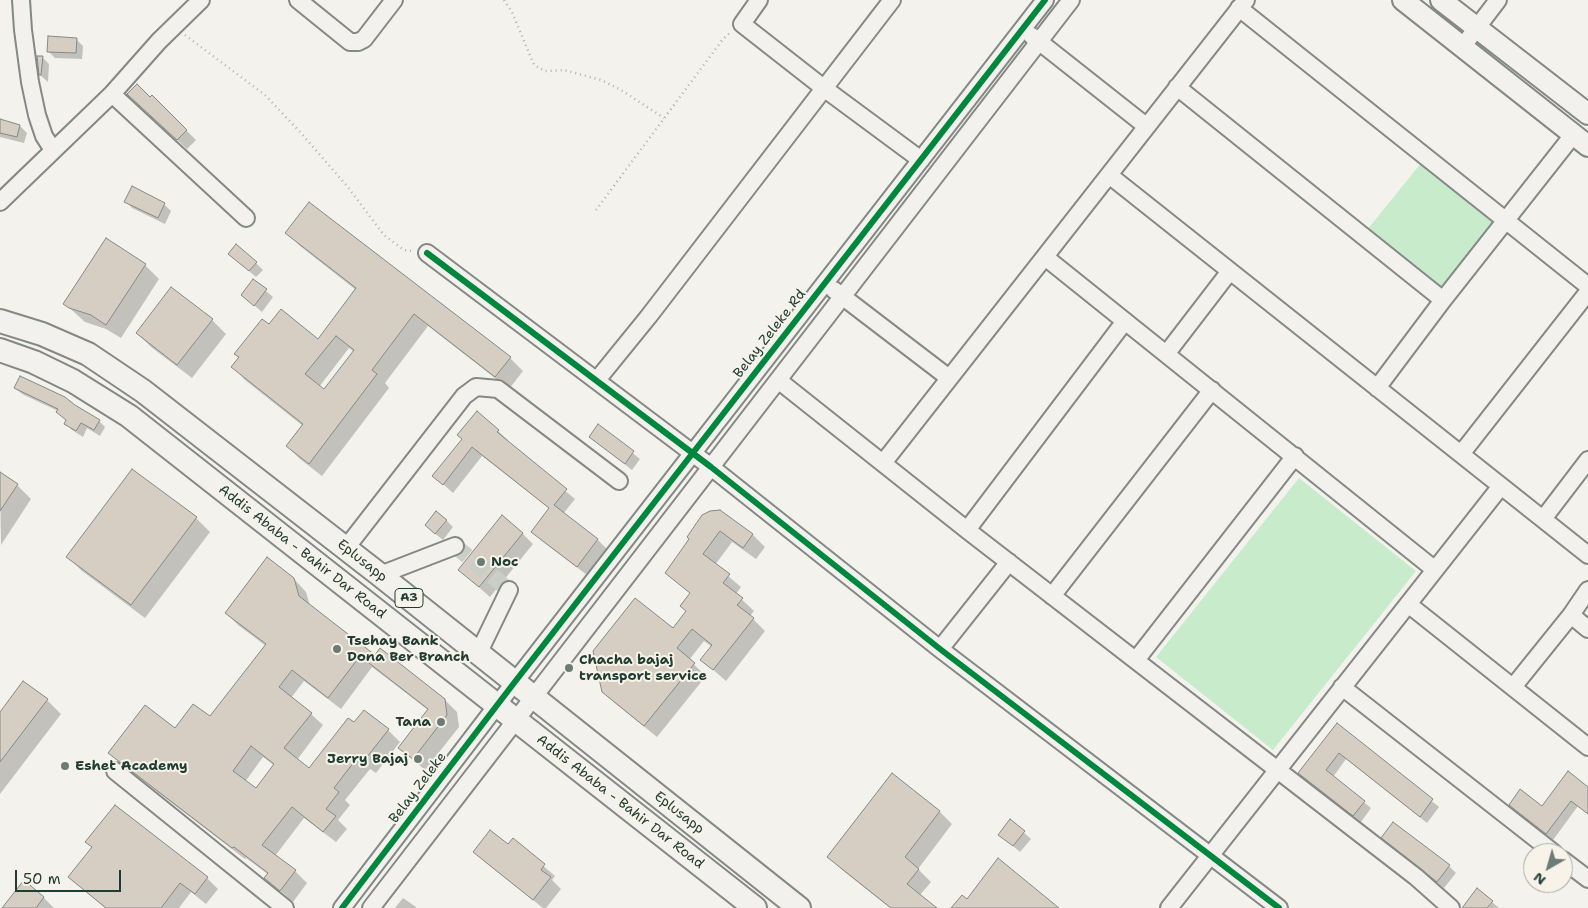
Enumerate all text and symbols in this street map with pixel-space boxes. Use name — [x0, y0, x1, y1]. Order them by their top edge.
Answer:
street label: Belay Zeleke Rd — [730, 286, 810, 382]
street label: Addis Ababa - Bahir Dar Road — [215, 481, 389, 623]
street label: Eplusapp — [334, 536, 390, 586]
place label: Noc — [491, 554, 519, 570]
marker: Noc — [475, 556, 487, 568]
road number: A3 — [395, 588, 423, 608]
place label: Tsehay Bank Dona Ber Branch — [347, 633, 470, 666]
marker: Tsehay Bank Dona Ber Branch — [331, 643, 343, 655]
place label: Chacha bajaj transport service — [579, 652, 707, 684]
marker: Chacha bajaj transport service — [563, 662, 575, 674]
place label: Tana — [395, 714, 431, 730]
marker: Tana — [435, 716, 447, 728]
street label: Addis Ababa - Bahir Dar Road — [533, 731, 707, 873]
street label: Belay Zeleke — [386, 749, 450, 827]
place label: Jerry Bajaj — [327, 751, 408, 767]
marker: Jerry Bajaj — [412, 753, 424, 765]
place label: Eshet Academy — [75, 758, 188, 774]
marker: Eshet Academy — [59, 760, 71, 772]
street label: Eplusapp — [651, 788, 707, 838]
north arrow — [1523, 843, 1573, 893]
scale bar — [18, 860, 124, 892]
text: 50 m — [23, 869, 61, 889]
text: N — [1529, 869, 1549, 890]

